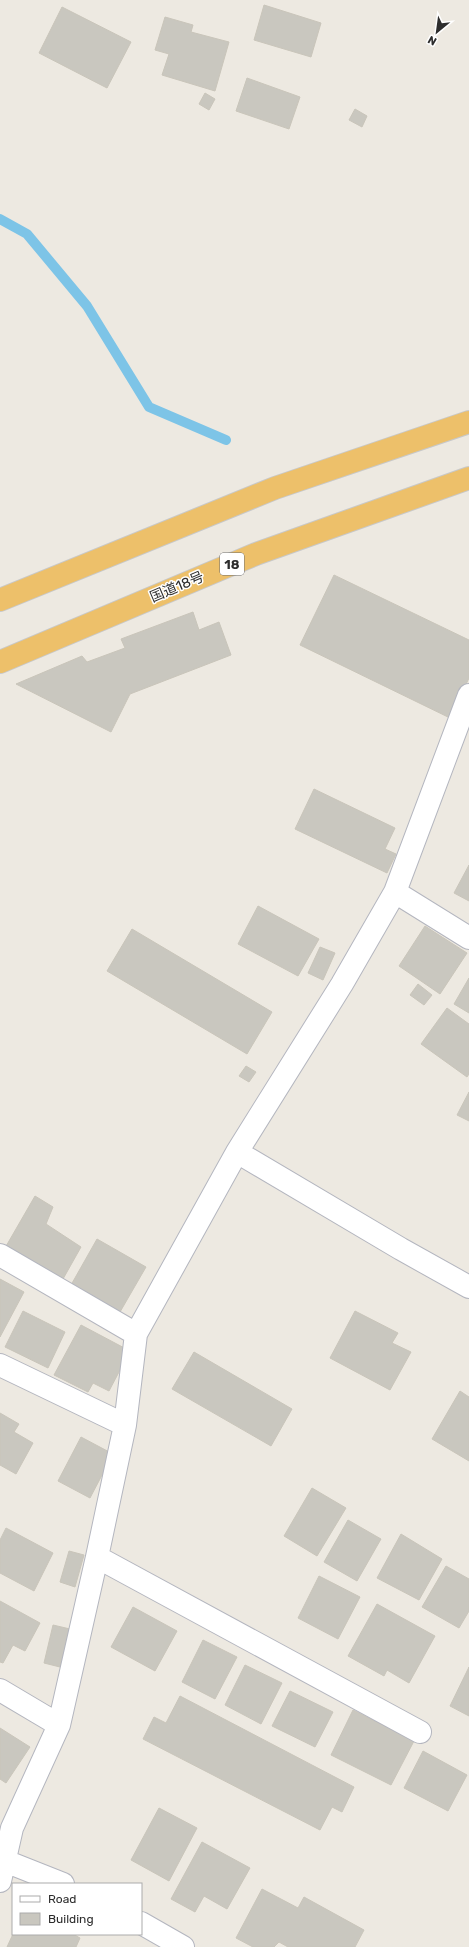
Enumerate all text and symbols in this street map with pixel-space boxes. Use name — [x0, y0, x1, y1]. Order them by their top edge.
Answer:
north arrow — [417, 12, 457, 52]
text: N — [426, 33, 439, 48]
road number: 18 — [220, 553, 244, 575]
street label: 国道18号 — [147, 568, 207, 606]
legend — [12, 1883, 142, 1935]
text: Road — [48, 1892, 76, 1906]
text: Building — [48, 1912, 94, 1926]

